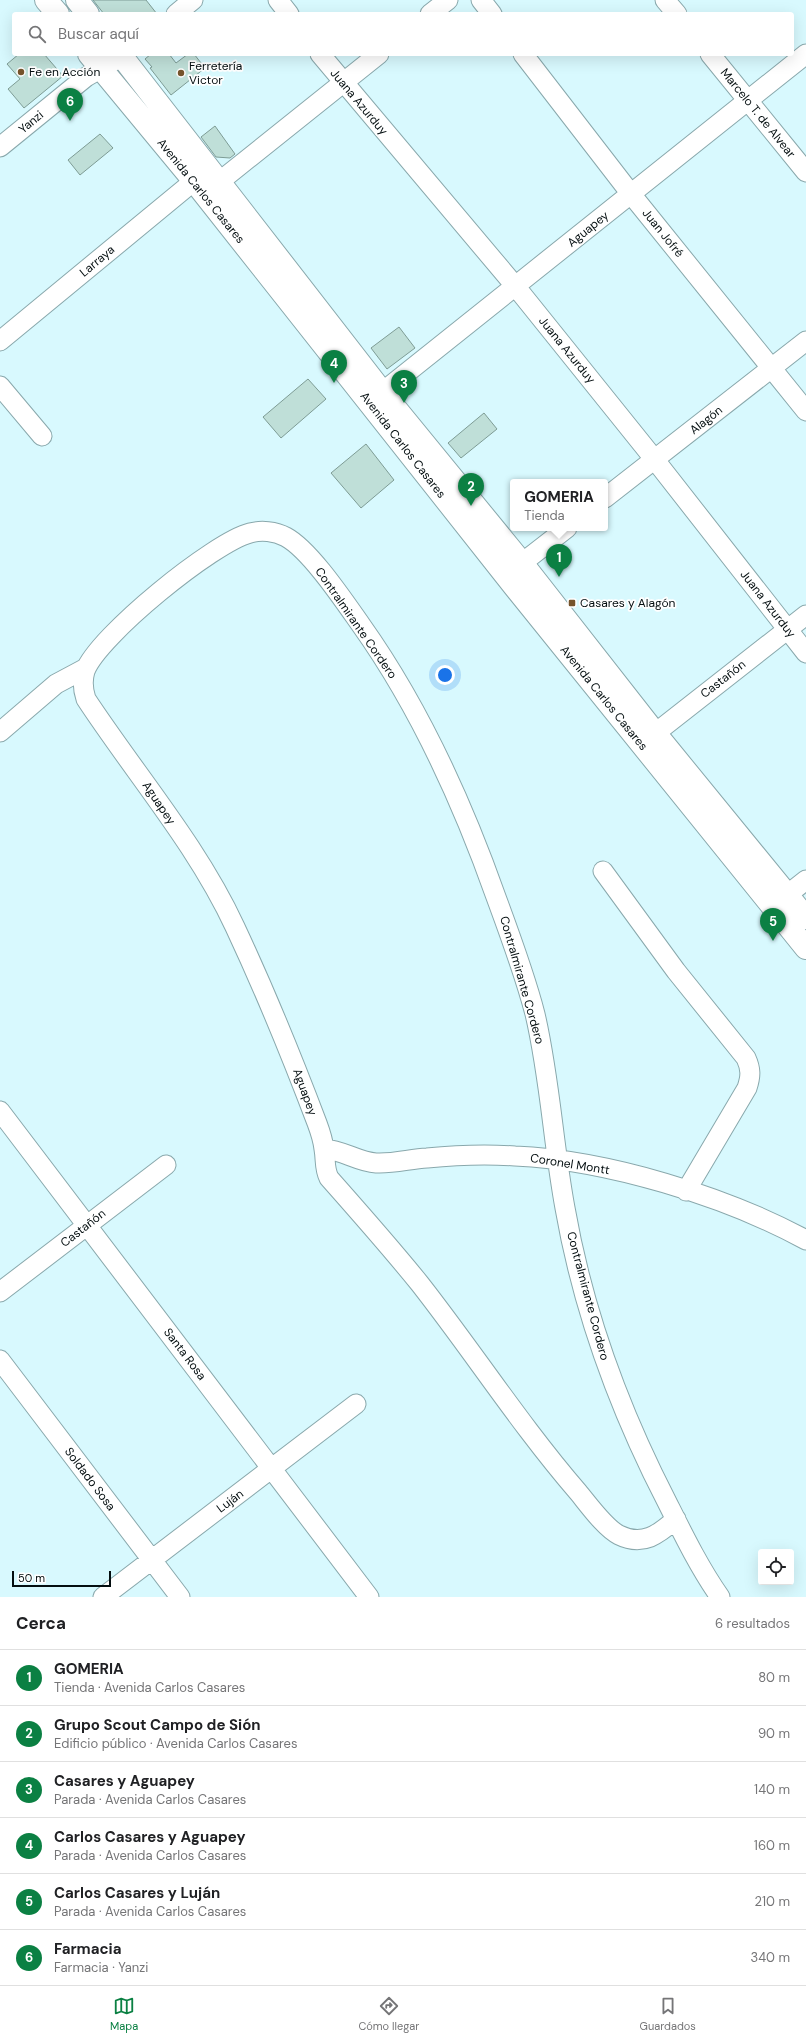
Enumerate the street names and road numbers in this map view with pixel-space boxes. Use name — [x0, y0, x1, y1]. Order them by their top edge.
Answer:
street label: Marcelo T. de Alvear — [717, 65, 799, 162]
street label: Juana Azurduy — [327, 66, 392, 139]
street label: Yanzi — [15, 107, 47, 137]
street label: Avenida Carlos Casares — [154, 135, 248, 247]
street label: Juan Jofré — [639, 206, 687, 261]
street label: Aguapey — [564, 207, 612, 251]
street label: Larraya — [76, 242, 118, 280]
street label: Juana Azurduy — [535, 313, 599, 387]
street label: Avenida Carlos Casares — [357, 389, 449, 501]
street label: Alagón — [686, 402, 726, 438]
street label: Contralmirante Cordero — [311, 564, 401, 682]
street label: Juana Azurduy — [737, 567, 800, 641]
street label: Avenida Carlos Casares — [557, 642, 651, 754]
street label: Castañón — [697, 656, 749, 702]
street label: Aguapey — [139, 778, 179, 828]
street label: Contralmirante Cordero — [496, 914, 548, 1046]
street label: Aguapey — [289, 1066, 321, 1118]
street label: Coronel Montt — [529, 1150, 611, 1178]
street label: Castañón — [57, 1205, 109, 1251]
street label: Contralmirante Cordero — [563, 1230, 613, 1362]
street label: Santa Rosa — [160, 1325, 210, 1383]
street label: Soldado Sosa — [61, 1444, 119, 1514]
street label: Luján — [213, 1486, 247, 1516]

